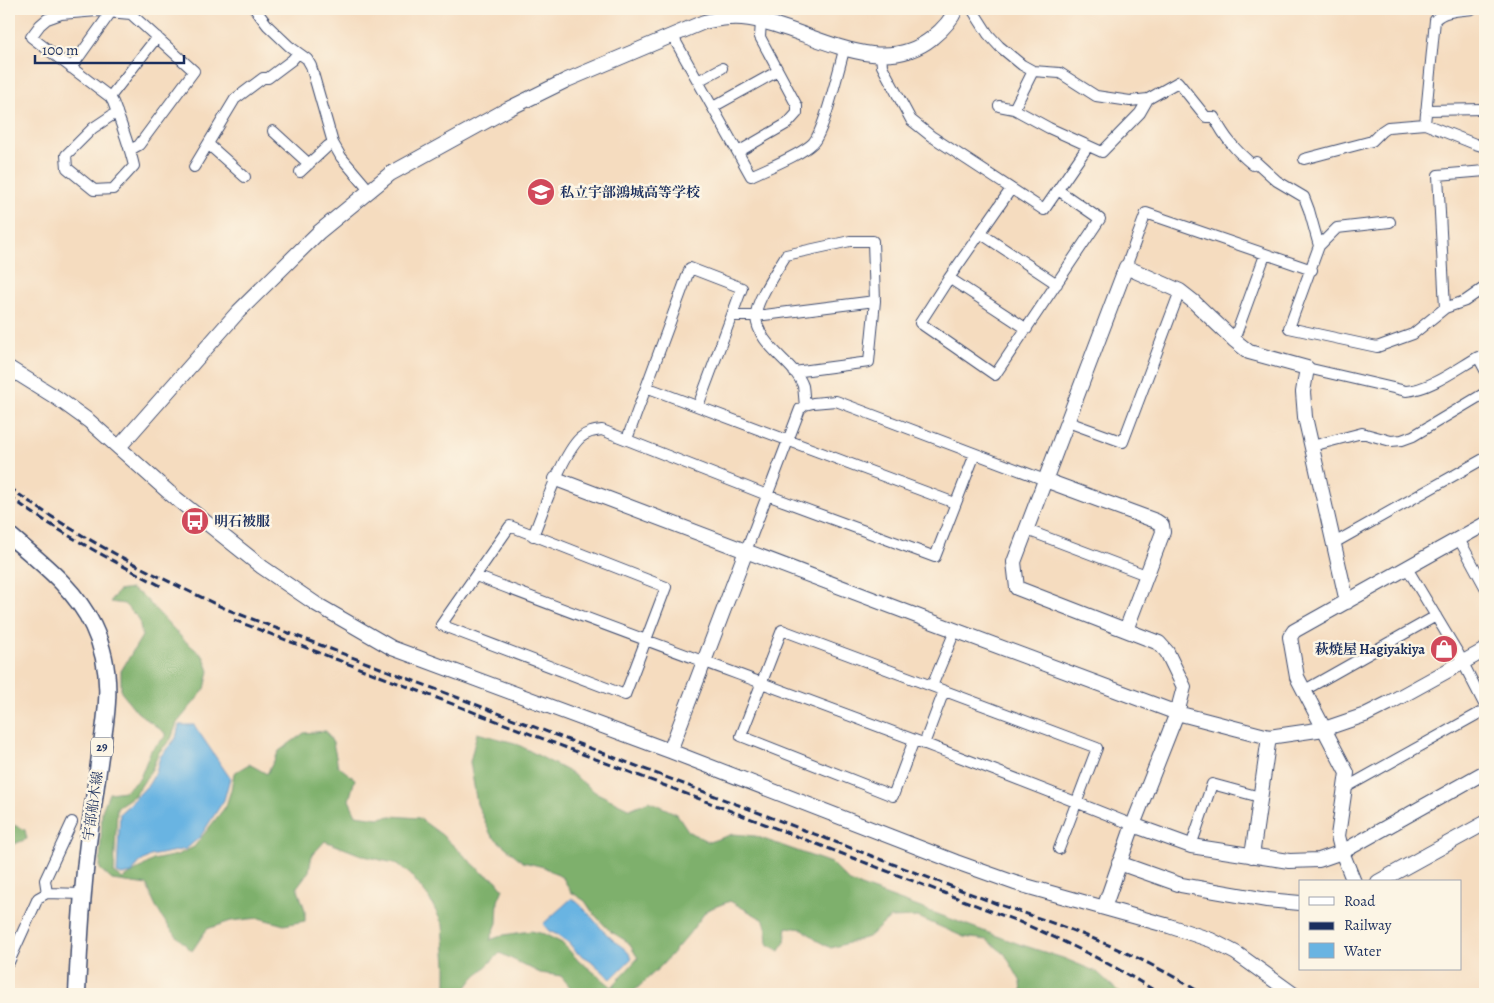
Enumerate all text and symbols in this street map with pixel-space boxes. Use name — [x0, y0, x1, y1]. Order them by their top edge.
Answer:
scale bar — [35, 32, 184, 64]
text: 100 m — [42, 40, 79, 60]
school or university icon: 私立宇部鴻城高等学校 — [526, 177, 556, 207]
place label: 私立宇部鴻城高等学校 — [560, 183, 700, 202]
bus stop icon: 明石被服 — [180, 506, 210, 536]
place label: 明石被服 — [214, 512, 270, 531]
shop icon: 萩焼屋 Hagiyakiya — [1429, 634, 1459, 664]
place label: 萩焼屋 Hagiyakiya — [1315, 640, 1425, 659]
road number: 29 — [91, 738, 113, 756]
street label: 宇部船木線 — [79, 770, 107, 842]
legend — [1299, 880, 1462, 970]
text: Road — [1344, 891, 1376, 911]
text: Railway — [1344, 915, 1392, 935]
text: Water — [1343, 941, 1381, 961]

